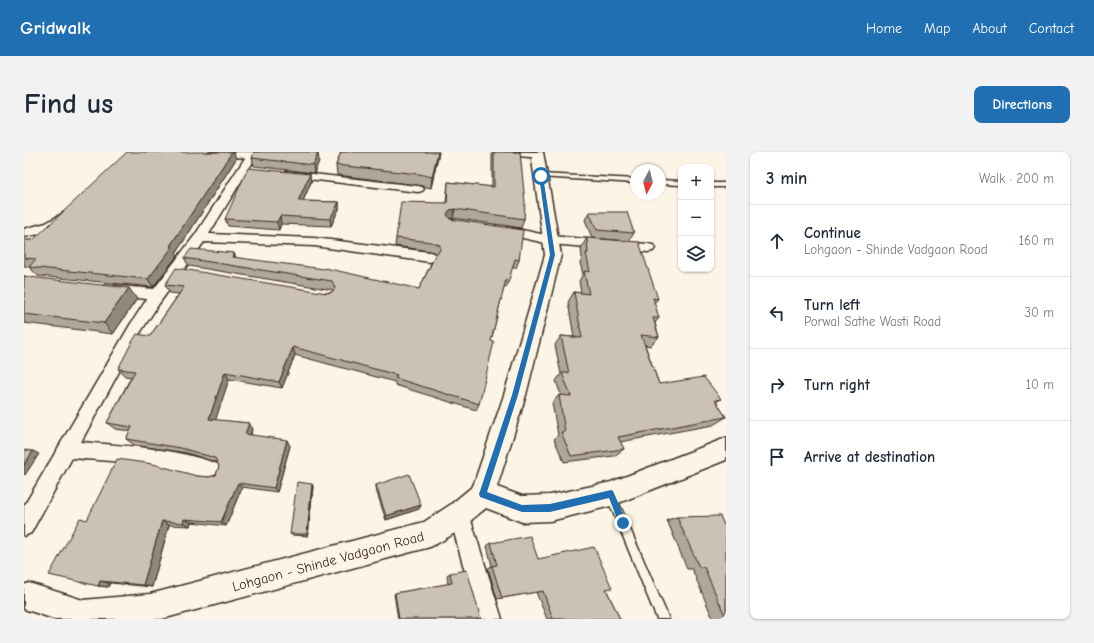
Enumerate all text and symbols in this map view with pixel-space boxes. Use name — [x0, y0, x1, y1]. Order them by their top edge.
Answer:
text: Gridwalk — [20, 17, 91, 39]
text: Home — [866, 20, 902, 37]
text: Map — [924, 20, 950, 37]
text: About — [972, 20, 1007, 37]
text: Contact — [1029, 20, 1074, 37]
button: Directions — [974, 86, 1070, 123]
text: Find us — [24, 88, 113, 120]
north arrow — [630, 164, 666, 200]
map controls — [678, 164, 714, 272]
button: + — [678, 164, 714, 200]
route start — [532, 167, 550, 185]
text: 3 min — [766, 169, 807, 188]
text: Walk · 200 m — [979, 171, 1054, 186]
button: − — [678, 200, 714, 236]
text: Continue — [804, 224, 861, 242]
icon: ahead — [766, 230, 788, 252]
text: 160 m — [1019, 233, 1054, 248]
button: layers — [678, 236, 714, 272]
text: Lohgaon - Shinde Vadgaon Road — [804, 242, 988, 257]
text: Turn left — [804, 296, 860, 314]
icon: left — [766, 302, 788, 324]
text: 30 m — [1024, 305, 1054, 320]
text: Porwal Sathe Wasti Road — [804, 314, 941, 329]
icon: right — [766, 374, 788, 396]
text: Turn right — [804, 376, 870, 394]
text: 10 m — [1026, 377, 1054, 392]
icon: arrive — [766, 446, 788, 468]
text: Arrive at destination — [804, 448, 935, 466]
route end — [614, 514, 632, 532]
street label: Lohgaon - Shinde Vadgaon Road — [230, 528, 426, 595]

